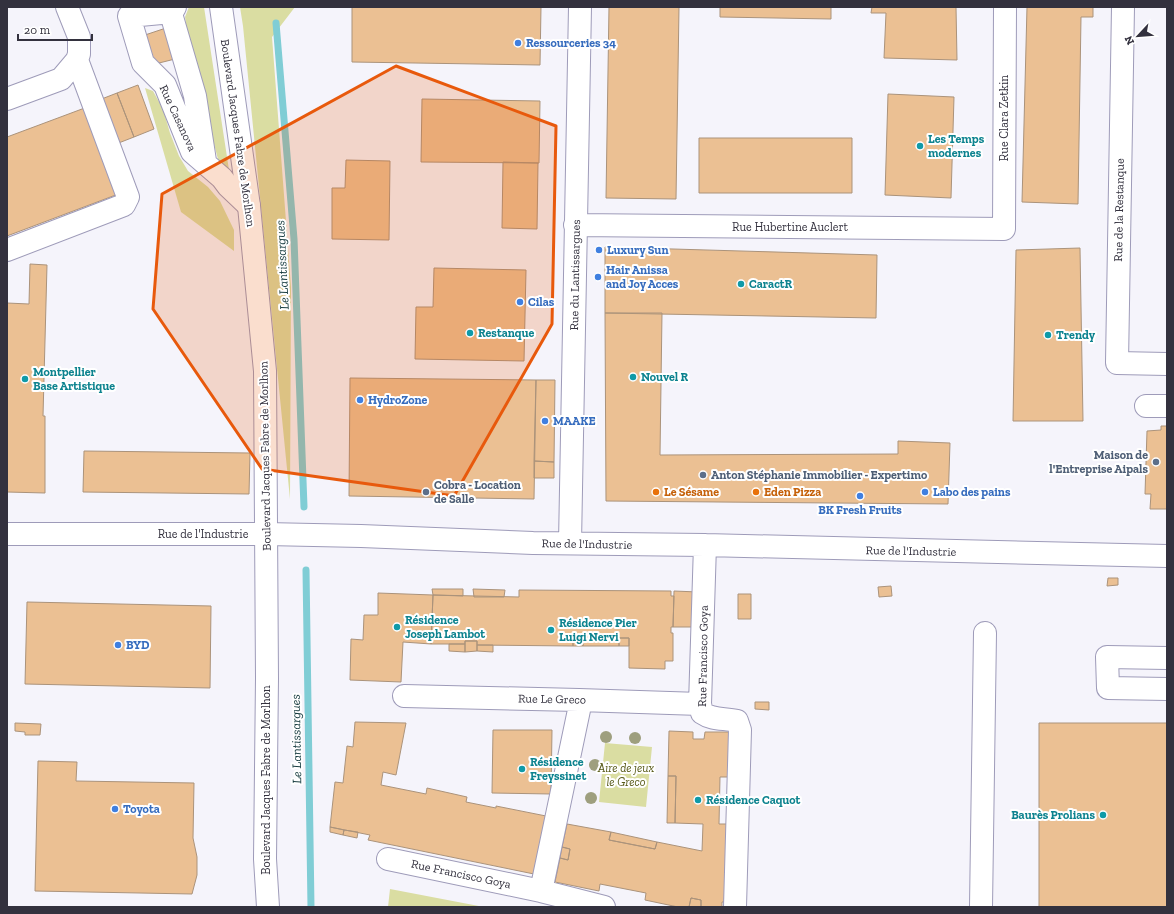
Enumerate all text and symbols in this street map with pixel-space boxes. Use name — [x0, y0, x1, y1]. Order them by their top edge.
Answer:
scale bar — [18, 16, 92, 42]
north arrow — [1118, 16, 1158, 56]
text: 20 m — [24, 23, 51, 37]
text: N — [1122, 33, 1137, 47]
place label: Ressourceries 34 — [526, 36, 616, 50]
street label: Boulevard Jacques Fabre de Morlhon — [218, 38, 258, 228]
marker: Ressourceries 34 — [513, 38, 523, 48]
street label: Rue Clara Zetkin — [997, 75, 1011, 161]
street label: Rue Casanova — [156, 82, 200, 154]
place label: Les Temps modernes — [928, 132, 985, 160]
marker: Les Temps modernes — [915, 141, 925, 151]
street label: Rue de la Restanque — [1111, 158, 1127, 262]
street label: Rue du Lantissargues — [567, 219, 583, 331]
water label: Le Lantissargues — [272, 220, 292, 310]
street label: Rue Hubertine Auclert — [732, 220, 849, 234]
place label: Luxury Sun — [607, 243, 669, 257]
marker: Luxury Sun — [594, 245, 604, 255]
place label: Hair Anissa and Joy Acces — [606, 263, 679, 291]
marker: Hair Anissa and Joy Acces — [593, 272, 603, 282]
place label: CaractR — [749, 277, 793, 291]
marker: CaractR — [736, 279, 746, 289]
place label: Cilas — [528, 295, 555, 309]
marker: Cilas — [515, 297, 525, 307]
place label: Restanque — [478, 326, 534, 340]
marker: Restanque — [465, 328, 475, 338]
place label: Trendy — [1056, 328, 1096, 342]
marker: Trendy — [1043, 330, 1053, 340]
street label: Boulevard Jacques Fabre de Morlhon — [256, 361, 274, 551]
place label: Montpellier Base Artistique — [33, 365, 115, 393]
place label: Nouvel R — [641, 370, 689, 384]
marker: Nouvel R — [628, 372, 638, 382]
marker: Montpellier Base Artistique — [20, 374, 30, 384]
place label: HydroZone — [368, 393, 428, 407]
marker: HydroZone — [355, 395, 365, 405]
place label: MAAKE — [553, 414, 596, 428]
marker: MAAKE — [540, 416, 550, 426]
place label: Maison de l'Entreprise Aipals — [1049, 448, 1148, 476]
marker: Maison de l'Entreprise Aipals — [1151, 457, 1161, 467]
place label: Anton Stéphanie Immobilier - Expertimo — [711, 468, 928, 482]
marker: Anton Stéphanie Immobilier - Expertimo — [698, 470, 708, 480]
place label: Cobra - Location de Salle — [434, 478, 521, 506]
place label: Le Sésame — [664, 485, 719, 499]
place label: Eden Pizza — [764, 485, 821, 499]
place label: Labo des pains — [933, 485, 1011, 499]
marker: Cobra - Location de Salle — [421, 487, 431, 497]
marker: Le Sésame — [651, 487, 661, 497]
marker: Eden Pizza — [751, 487, 761, 497]
marker: Labo des pains — [920, 487, 930, 497]
marker: BK Fresh Fruits — [855, 491, 865, 501]
place label: BK Fresh Fruits — [818, 503, 902, 517]
street label: Rue de l'Industrie — [158, 527, 249, 541]
street label: Rue de l'Industrie — [542, 536, 633, 552]
street label: Rue de l'Industrie — [866, 543, 957, 559]
street label: Rue Francisco Goya — [695, 605, 711, 707]
place label: Résidence Joseph Lambot — [405, 613, 485, 641]
place label: Résidence Pier Luigi Nervi — [559, 616, 637, 644]
marker: Résidence Joseph Lambot — [392, 622, 402, 632]
marker: Résidence Pier Luigi Nervi — [546, 625, 556, 635]
place label: BYD — [126, 638, 150, 652]
marker: BYD — [113, 640, 123, 650]
street label: Boulevard Jacques Fabre de Morlhon — [259, 685, 273, 875]
street label: Rue Le Greco — [518, 691, 586, 707]
water label: Le Lantissargues — [288, 694, 304, 784]
place label: Résidence Freyssinet — [530, 755, 586, 783]
park label: Aire de jeux le Greco — [597, 761, 655, 789]
marker: Résidence Freyssinet — [517, 764, 527, 774]
place label: Résidence Caquot — [706, 793, 801, 807]
marker: Résidence Caquot — [693, 795, 703, 805]
place label: Toyota — [123, 802, 160, 816]
marker: Toyota — [110, 804, 120, 814]
place label: Baurès Prolians — [1011, 808, 1095, 822]
marker: Baurès Prolians — [1098, 810, 1108, 820]
street label: Rue Francisco Goya — [410, 857, 512, 891]

